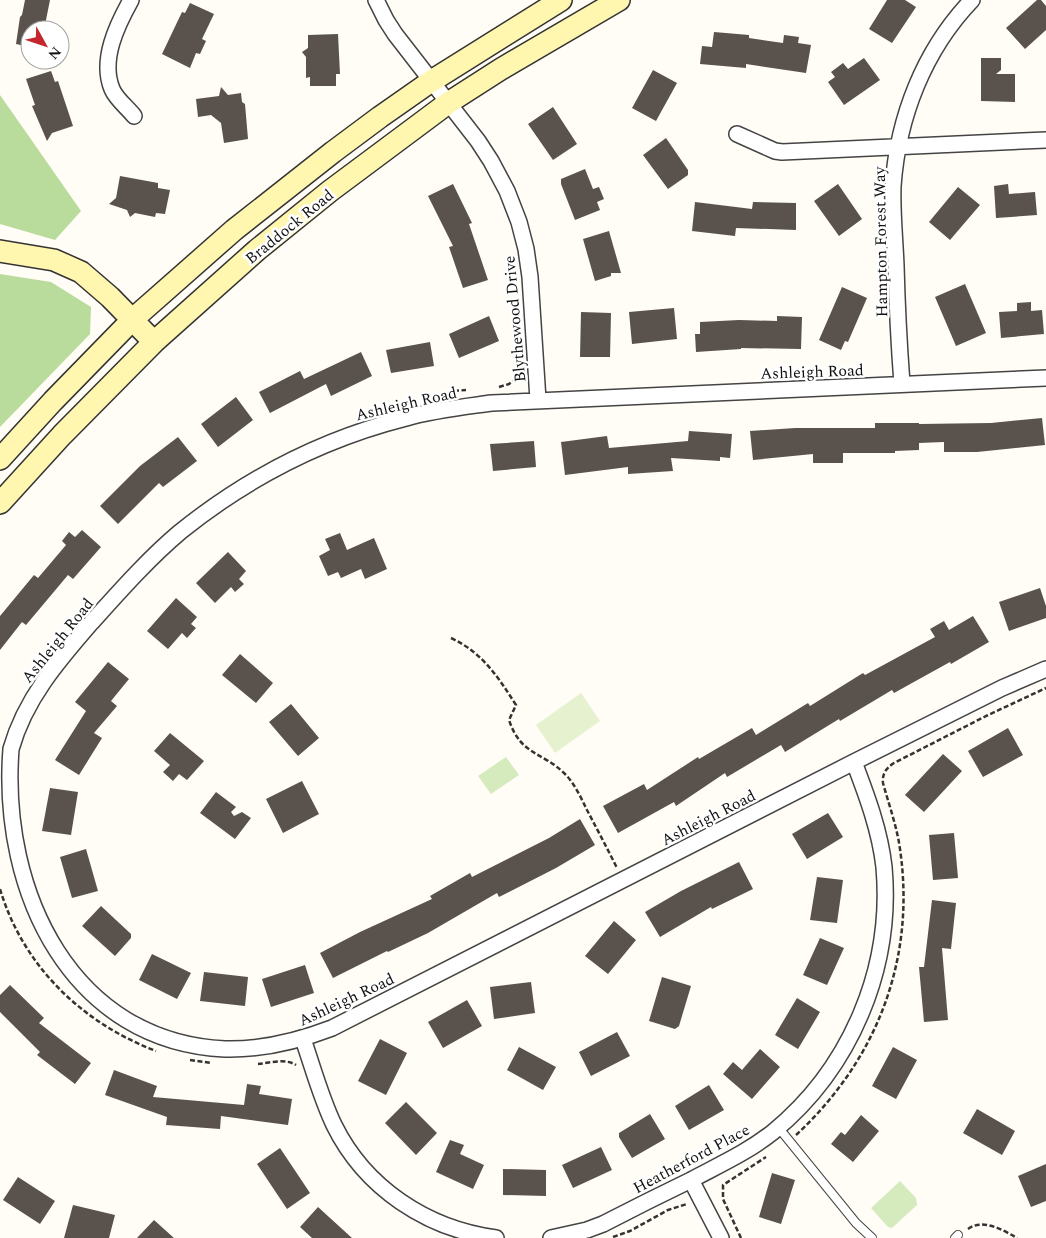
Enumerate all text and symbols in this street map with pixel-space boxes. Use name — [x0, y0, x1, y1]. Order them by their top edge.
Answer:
north arrow — [20, 20, 70, 70]
text: N — [43, 42, 66, 64]
street label: Hampton Forest Way — [868, 165, 894, 317]
street label: Braddock Road — [240, 183, 339, 270]
street label: Blythewood Drive — [498, 255, 532, 383]
street label: Ashleigh Road — [760, 358, 864, 386]
street label: Ashleigh Road — [353, 381, 459, 427]
street label: Ashleigh Road — [16, 593, 100, 688]
street label: Ashleigh Road — [657, 784, 760, 852]
street label: Ashleigh Road — [294, 967, 398, 1033]
street label: Heatherford Place — [629, 1118, 754, 1200]

